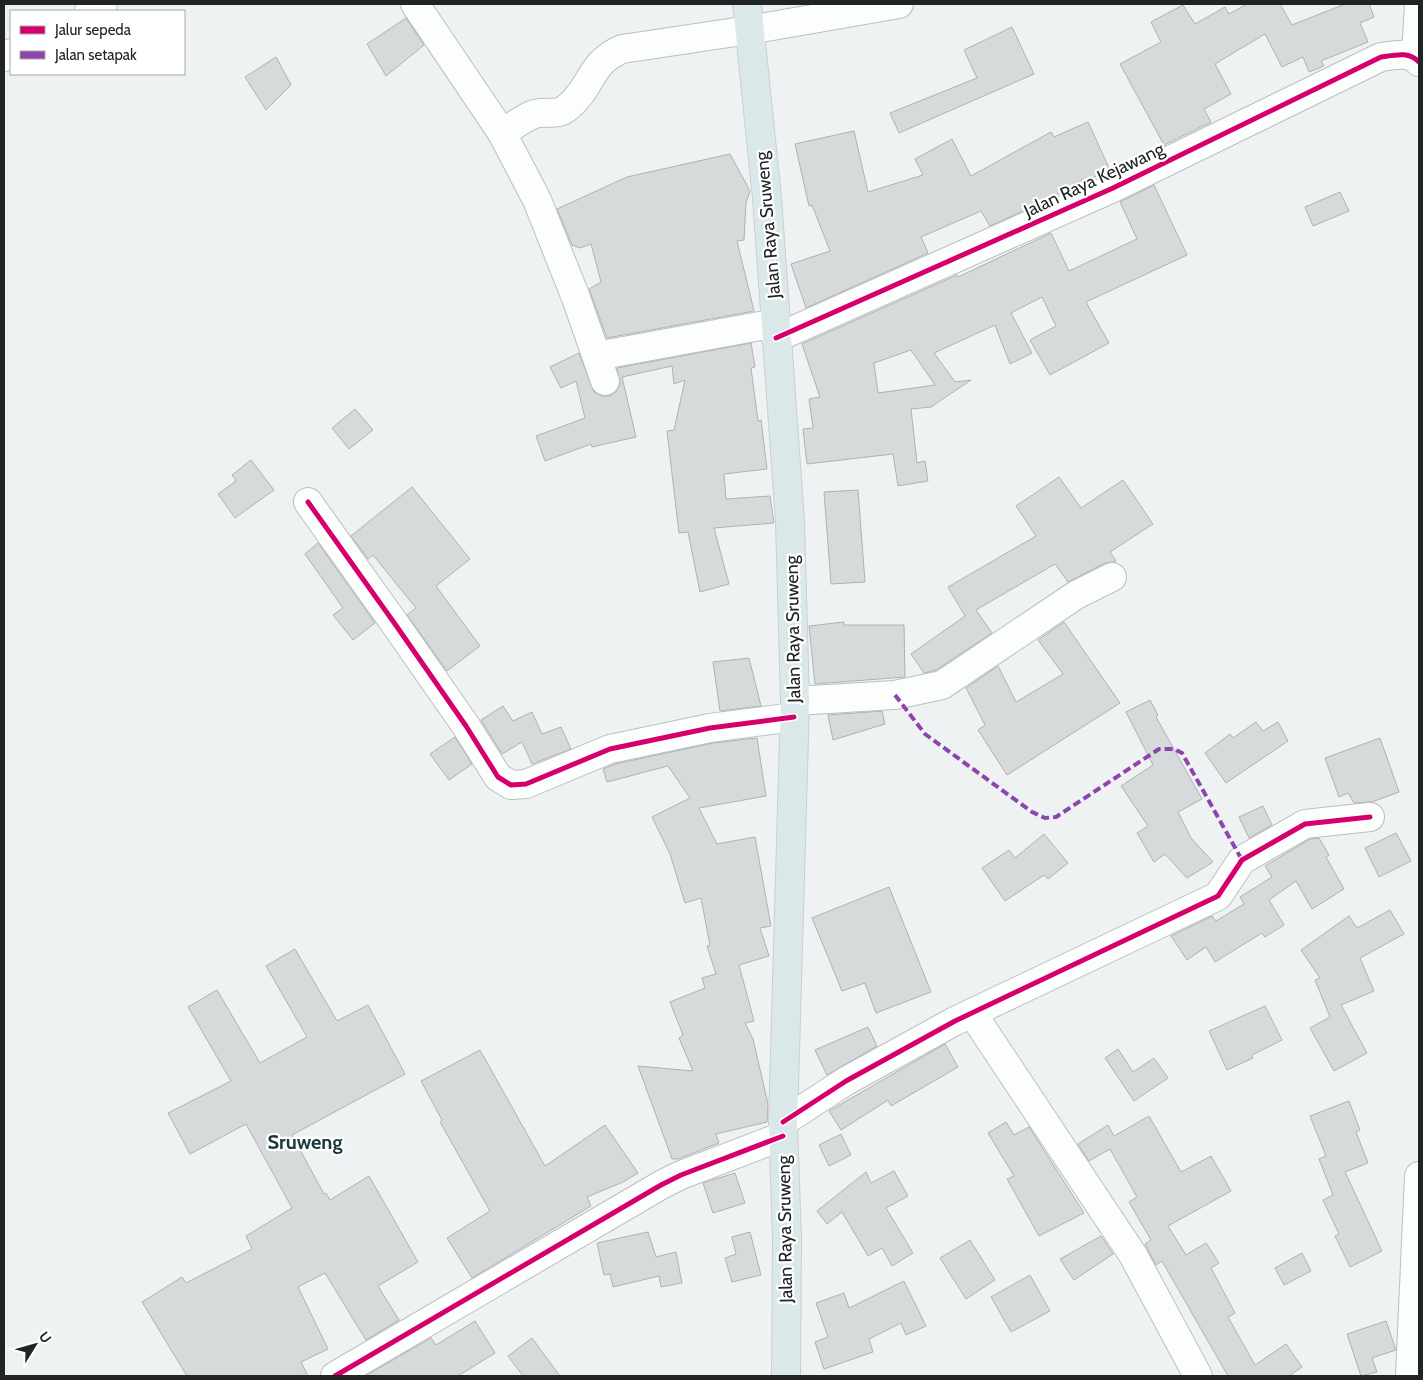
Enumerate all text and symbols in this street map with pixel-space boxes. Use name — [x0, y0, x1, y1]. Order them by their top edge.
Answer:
legend — [10, 10, 185, 75]
text: Jalur sepeda — [54, 21, 132, 39]
text: Jalan setapak — [54, 46, 137, 64]
street label: Jalan Raya Kejawang — [1019, 137, 1169, 223]
street label: Jalan Raya Sruweng — [751, 150, 785, 300]
street label: Jalan Raya Sruweng — [781, 554, 805, 704]
district label: Sruweng — [268, 1130, 342, 1154]
street label: Jalan Raya Sruweng — [773, 1154, 797, 1304]
north arrow — [10, 1320, 60, 1370]
text: U — [35, 1328, 56, 1347]

